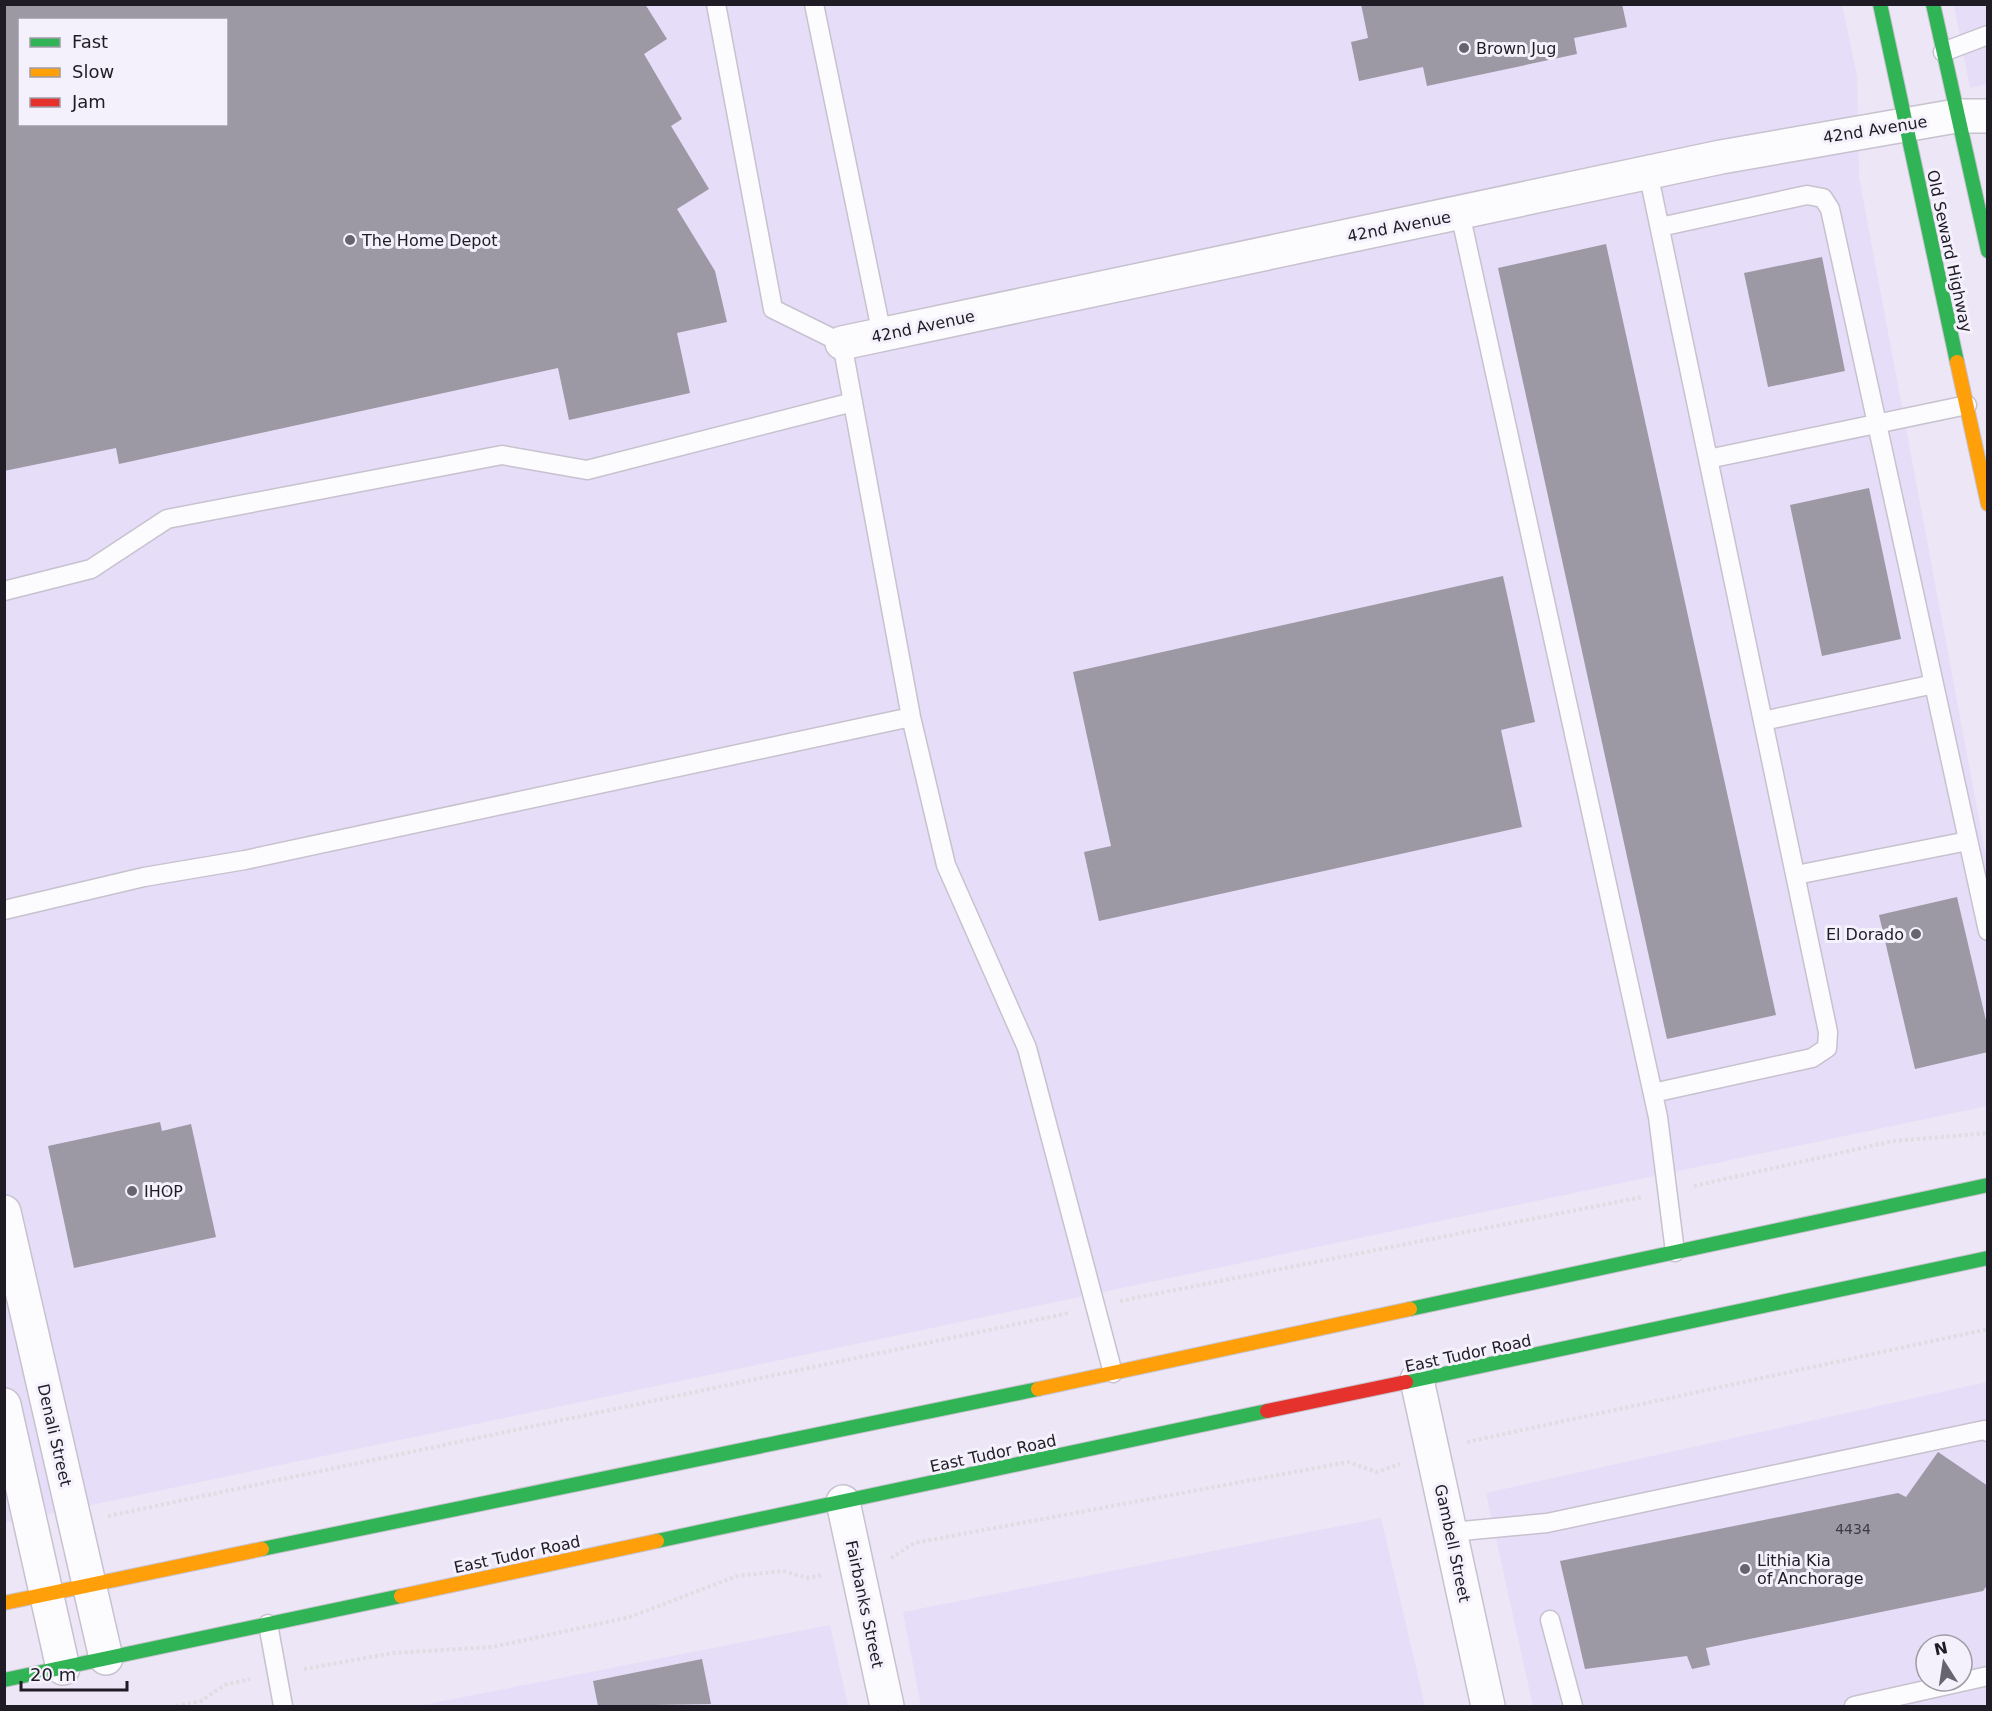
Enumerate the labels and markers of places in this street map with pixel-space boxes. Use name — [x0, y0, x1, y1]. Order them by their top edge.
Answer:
place label: Brown Jug — [1476, 39, 1556, 58]
marker: Brown Jug — [1457, 41, 1471, 55]
place label: The Home Depot — [361, 231, 498, 250]
marker: The Home Depot — [343, 233, 357, 247]
place label: El Dorado — [1826, 925, 1904, 944]
marker: El Dorado — [1909, 927, 1923, 941]
place label: IHOP — [144, 1182, 183, 1201]
marker: IHOP — [125, 1184, 139, 1198]
place label: Lithia Kia of Anchorage — [1757, 1551, 1864, 1588]
marker: Lithia Kia of Anchorage — [1738, 1562, 1752, 1576]

